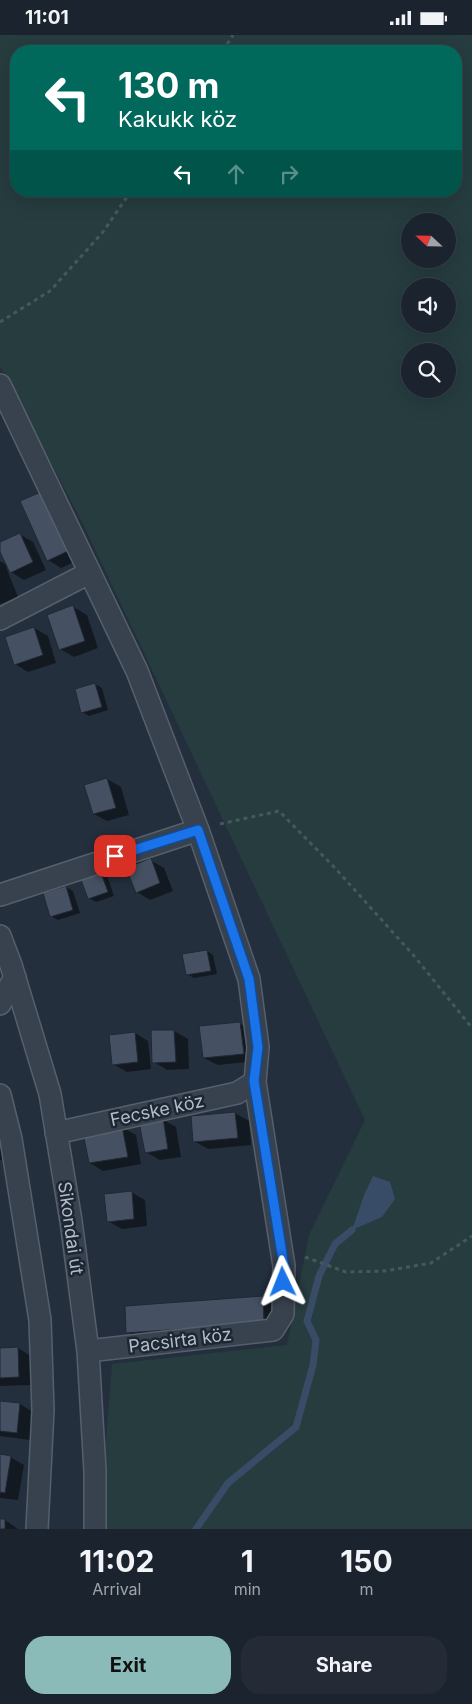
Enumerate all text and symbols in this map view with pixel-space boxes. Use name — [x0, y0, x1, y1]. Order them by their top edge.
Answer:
text: 11:01 — [25, 6, 69, 29]
text: 130 m — [118, 64, 220, 106]
icon: left — [35, 65, 100, 130]
text: Kakukk köz — [118, 106, 237, 132]
icon: left — [169, 160, 197, 188]
icon: ahead — [222, 160, 250, 188]
icon: right — [275, 160, 303, 188]
north arrow — [401, 213, 456, 267]
map controls — [401, 213, 456, 398]
button: sound — [401, 278, 456, 333]
button: search — [401, 343, 456, 398]
pin — [94, 835, 136, 877]
icon: arrive — [101, 842, 129, 870]
street label: Fecske köz — [108, 1090, 206, 1130]
street label: Sikondai út — [54, 1180, 88, 1276]
position arrow — [256, 1255, 308, 1307]
street label: Pacsirta köz — [127, 1323, 233, 1357]
text: 11:02 — [79, 1543, 154, 1579]
text: 1 — [241, 1543, 254, 1579]
text: 150 — [340, 1543, 393, 1579]
text: Arrival — [92, 1579, 141, 1599]
text: min — [234, 1579, 261, 1599]
text: m — [359, 1579, 373, 1599]
button: Exit — [25, 1636, 231, 1694]
button: Share — [241, 1636, 447, 1694]

